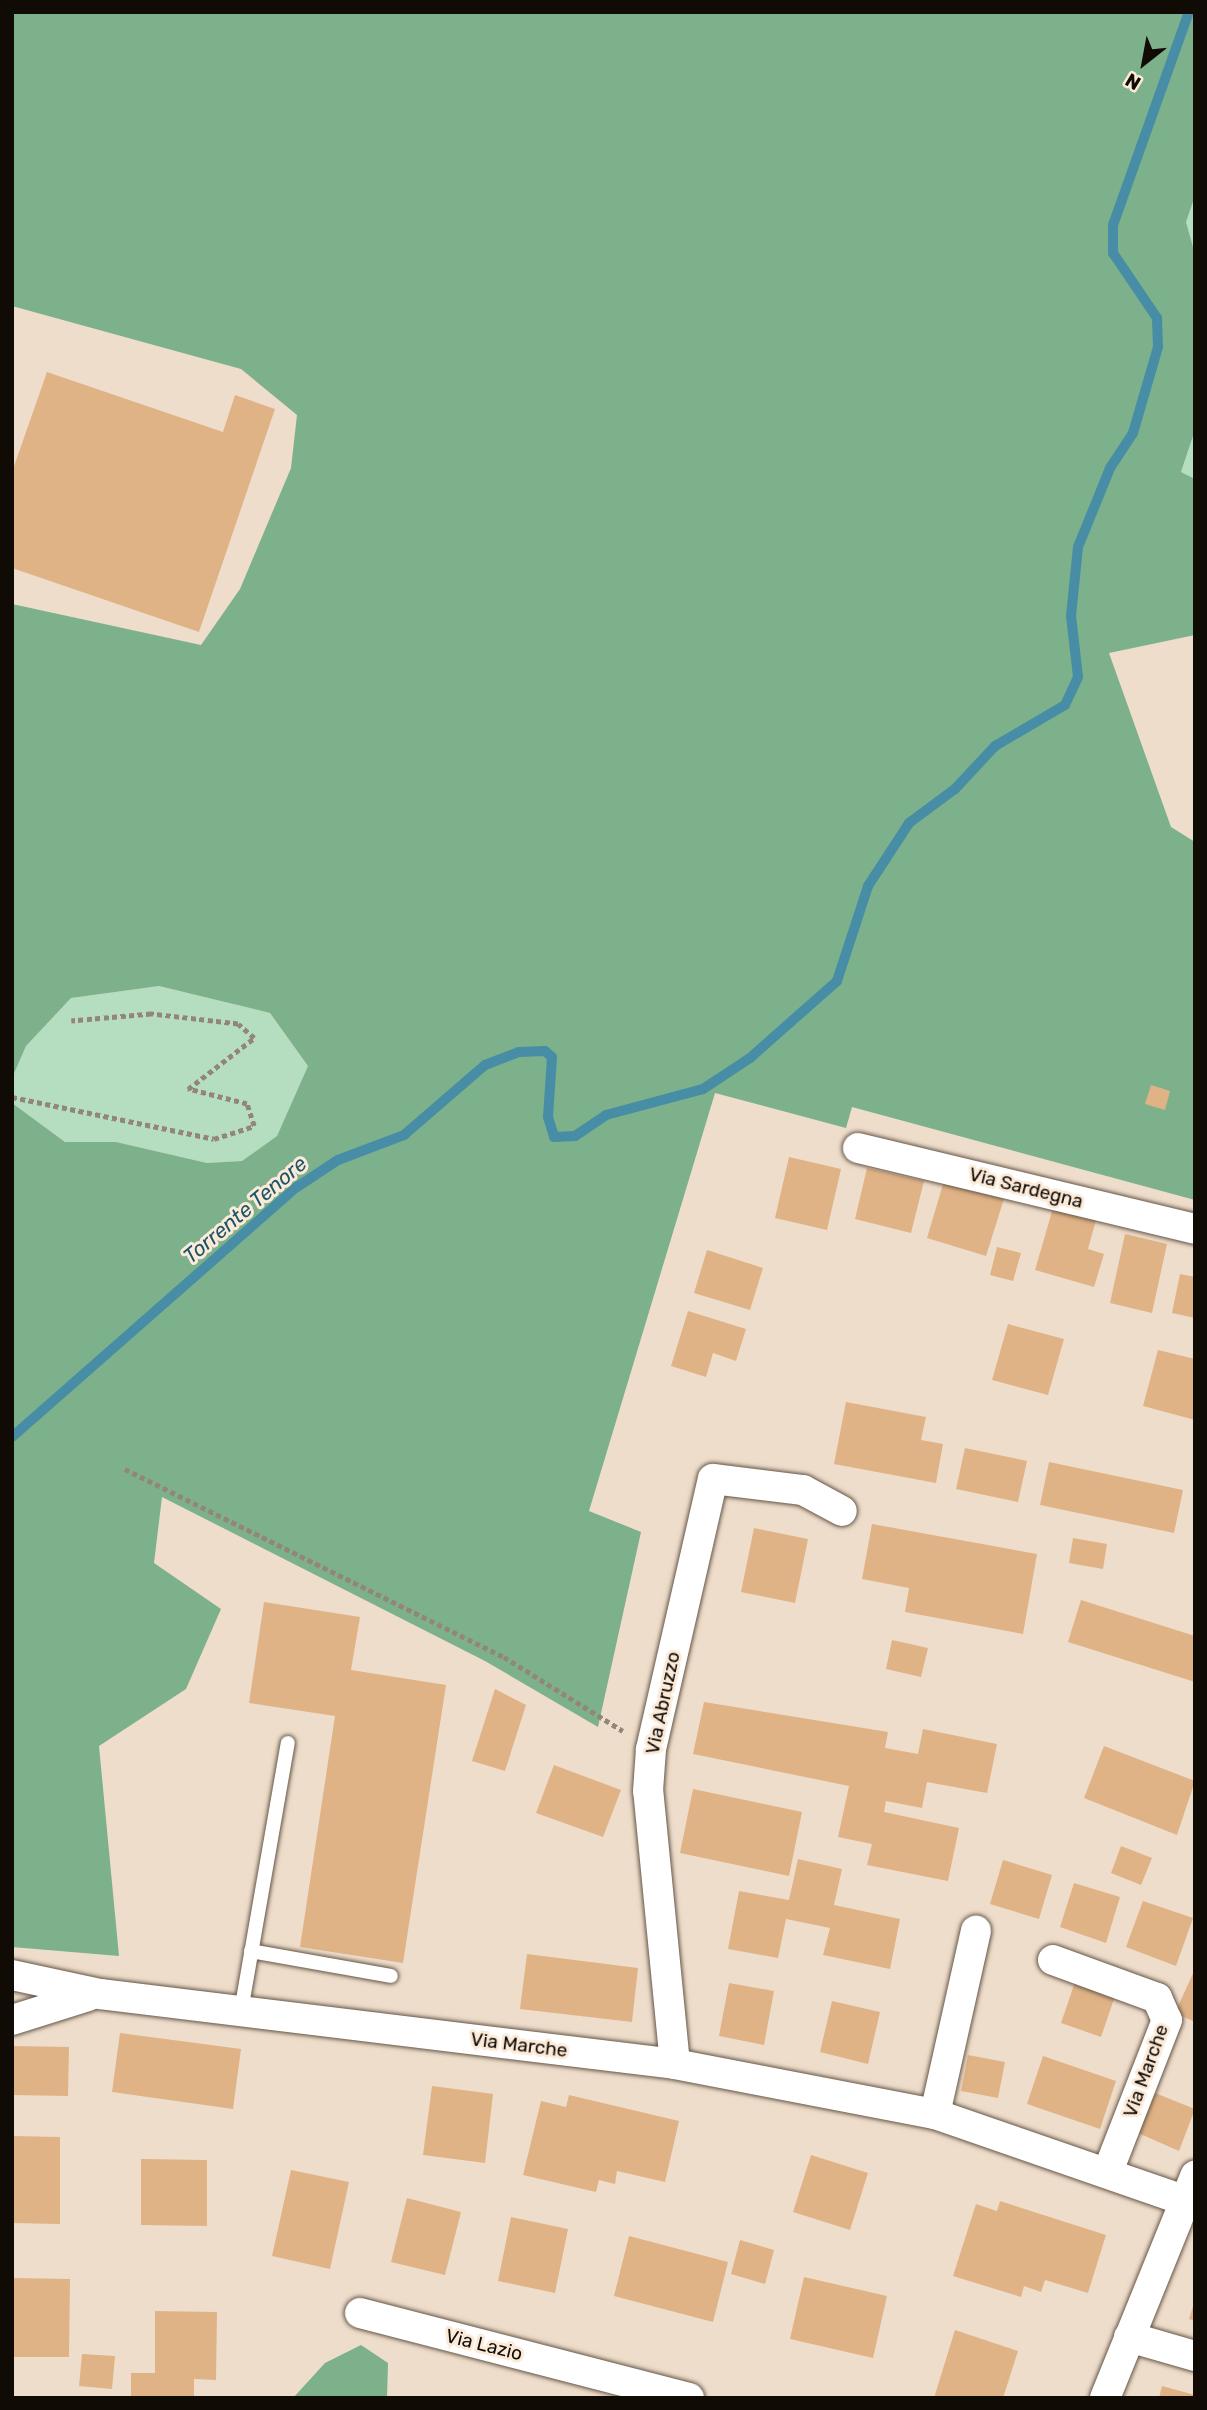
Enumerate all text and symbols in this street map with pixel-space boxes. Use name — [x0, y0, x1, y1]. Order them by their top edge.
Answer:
north arrow — [1109, 28, 1179, 98]
text: N — [1121, 68, 1145, 95]
water label: Torrente Tenore — [178, 1151, 312, 1269]
street label: Via Sardegna — [967, 1163, 1085, 1213]
street label: Via Abruzzo — [641, 1649, 685, 1757]
street label: Via Marche — [1119, 2021, 1173, 2121]
street label: Via Marche — [469, 2028, 569, 2062]
street label: Via Lazio — [443, 2324, 525, 2366]

